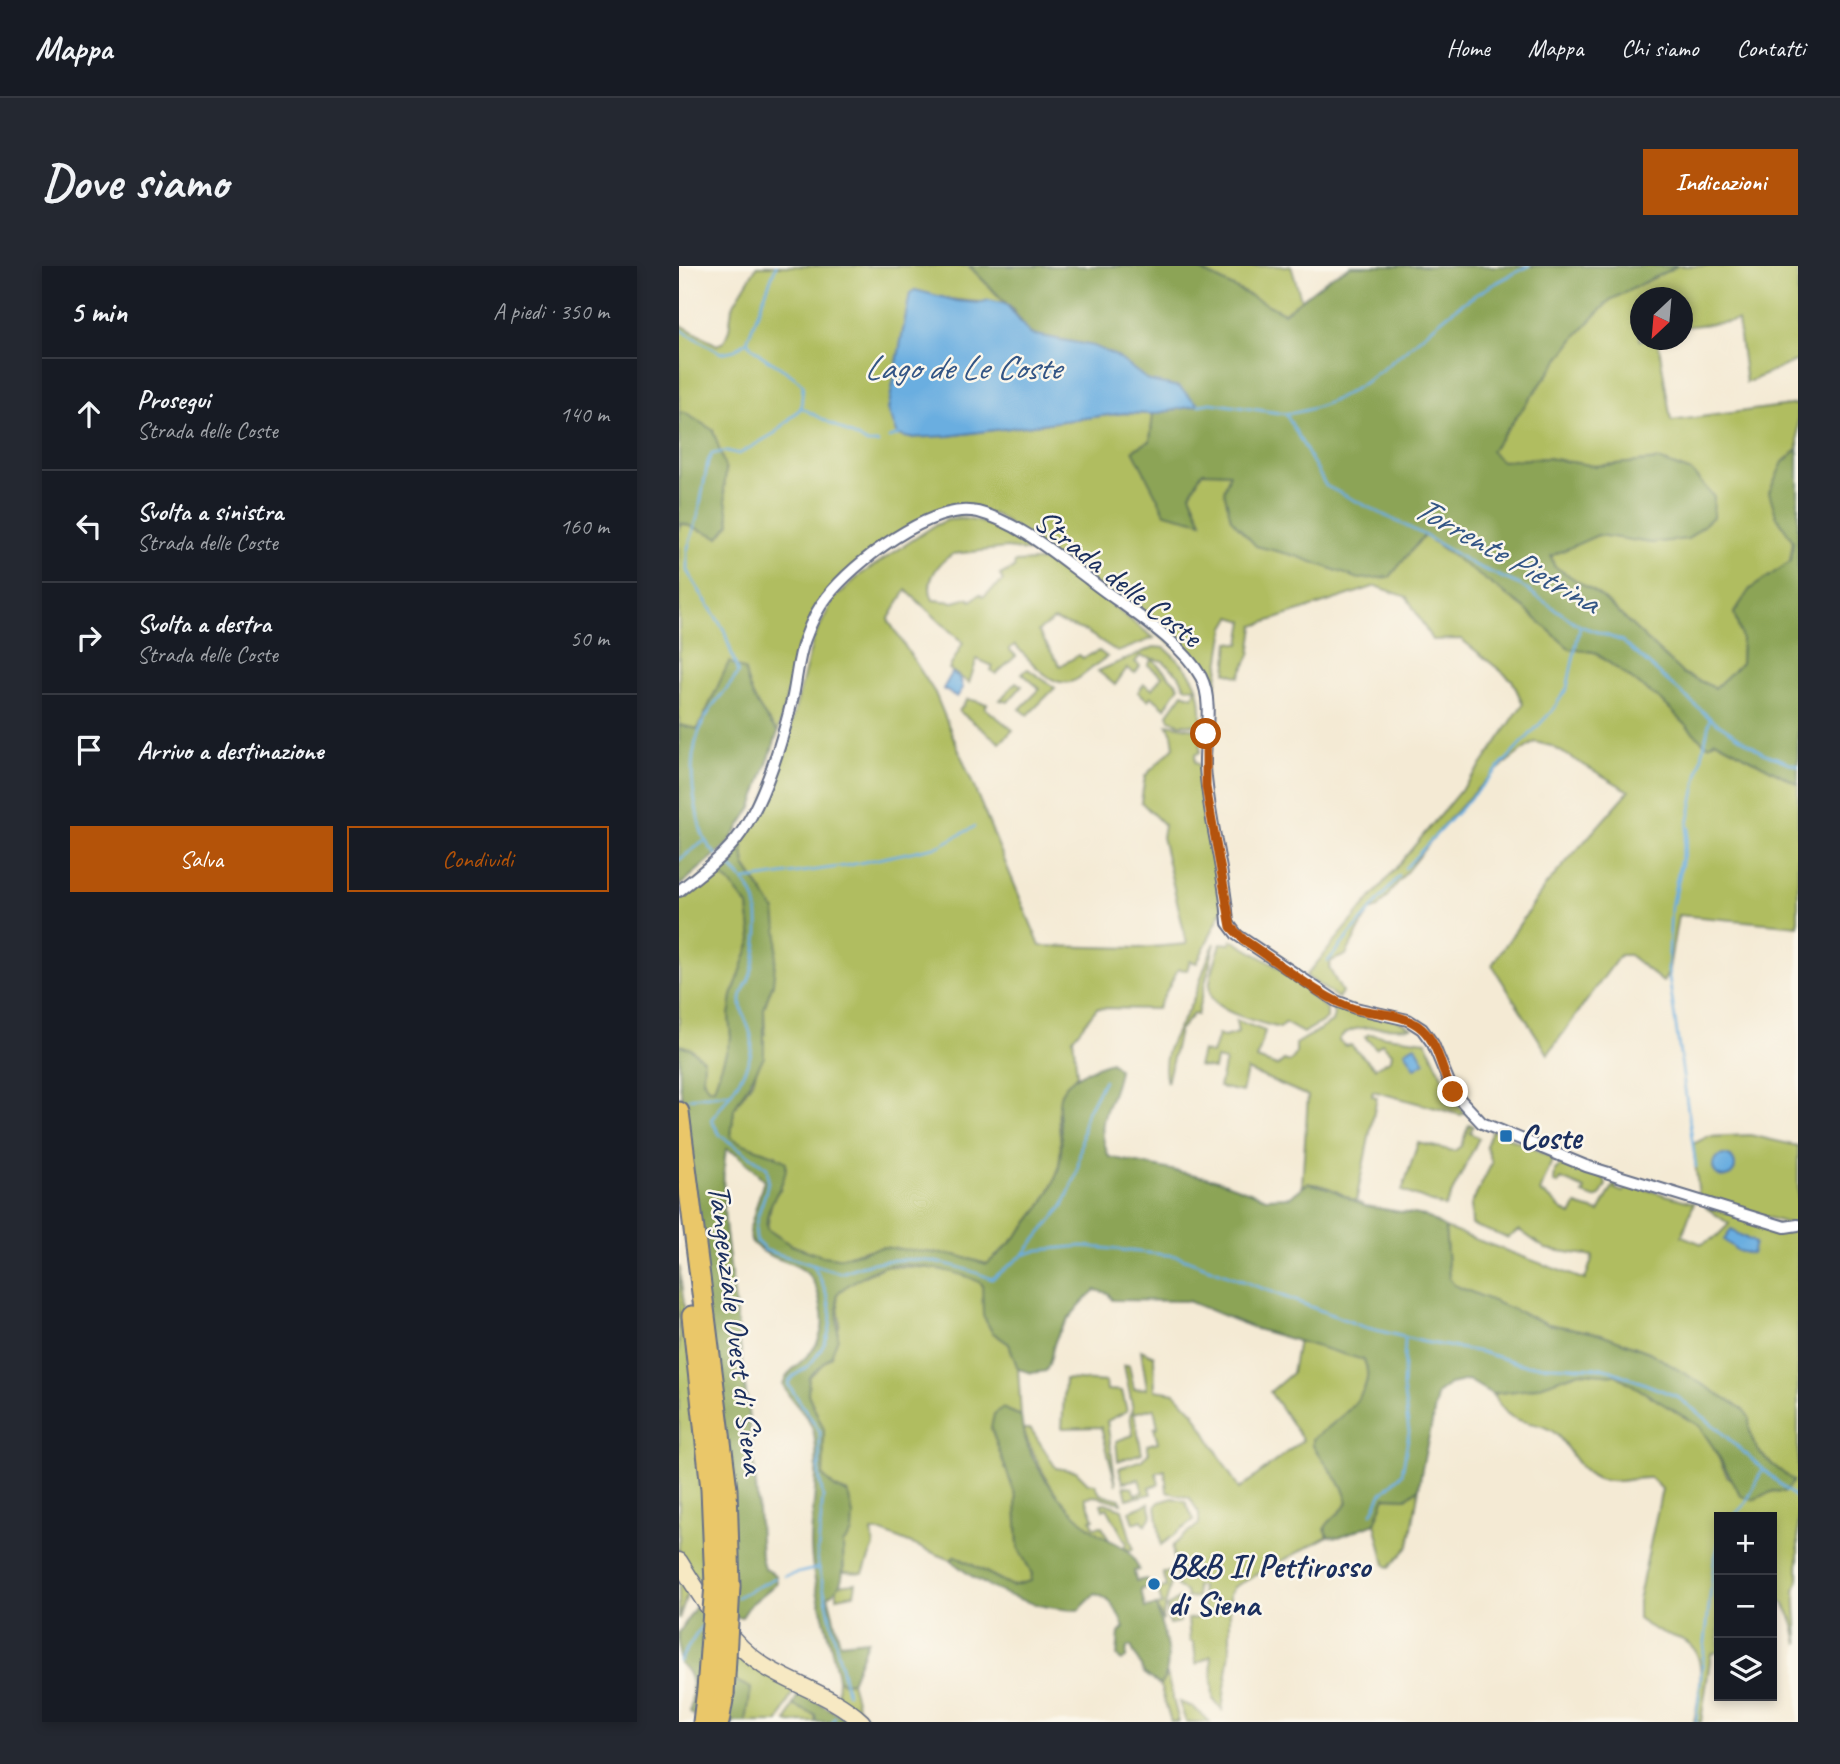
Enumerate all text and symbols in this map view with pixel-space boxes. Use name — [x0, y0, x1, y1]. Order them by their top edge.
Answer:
text: Mappa — [35, 27, 112, 69]
text: Home — [1446, 33, 1490, 63]
text: Mappa — [1528, 33, 1583, 63]
text: Chi siamo — [1621, 33, 1698, 63]
text: Contatti — [1736, 33, 1805, 63]
button: Indicazioni — [1643, 149, 1798, 215]
text: Dove siamo — [42, 151, 228, 213]
north arrow — [1630, 287, 1693, 350]
text: 5 min — [70, 293, 127, 331]
text: A piedi · 350 m — [493, 297, 609, 326]
water label: Lago de Le Coste — [864, 345, 1065, 390]
text: Prosegui — [137, 383, 210, 416]
icon: ahead — [70, 395, 108, 433]
text: 140 m — [560, 400, 609, 429]
text: Strada delle Coste — [137, 416, 278, 445]
water label: Torrente Pietrina — [1406, 485, 1611, 626]
text: Svolta a sinistra — [137, 495, 283, 528]
street label: Strada delle Coste — [1026, 499, 1213, 658]
icon: left — [70, 507, 108, 545]
text: 160 m — [560, 512, 609, 541]
text: Strada delle Coste — [137, 528, 278, 557]
text: Svolta a destra — [137, 607, 271, 640]
icon: right — [70, 619, 108, 657]
text: 50 m — [570, 624, 609, 653]
text: Strada delle Coste — [137, 640, 278, 669]
route start — [1190, 718, 1221, 749]
icon: arrive — [70, 731, 108, 769]
text: Arrivo a destinazione — [137, 734, 323, 767]
button: Salva — [70, 826, 333, 892]
button: Condividi — [347, 826, 609, 892]
route end — [1437, 1076, 1468, 1107]
place label: Coste — [1520, 1116, 1584, 1158]
marker: Coste — [1498, 1128, 1514, 1144]
street label: Tangenziale Ovest di Siena — [698, 1182, 776, 1479]
map controls — [1714, 1512, 1777, 1701]
button: + — [1714, 1512, 1777, 1575]
place label: B&B Il Pettirosso di Siena — [1168, 1545, 1372, 1625]
button: − — [1714, 1575, 1777, 1638]
marker: B&B Il Pettirosso di Siena — [1146, 1576, 1162, 1592]
button: layers — [1714, 1638, 1777, 1701]

